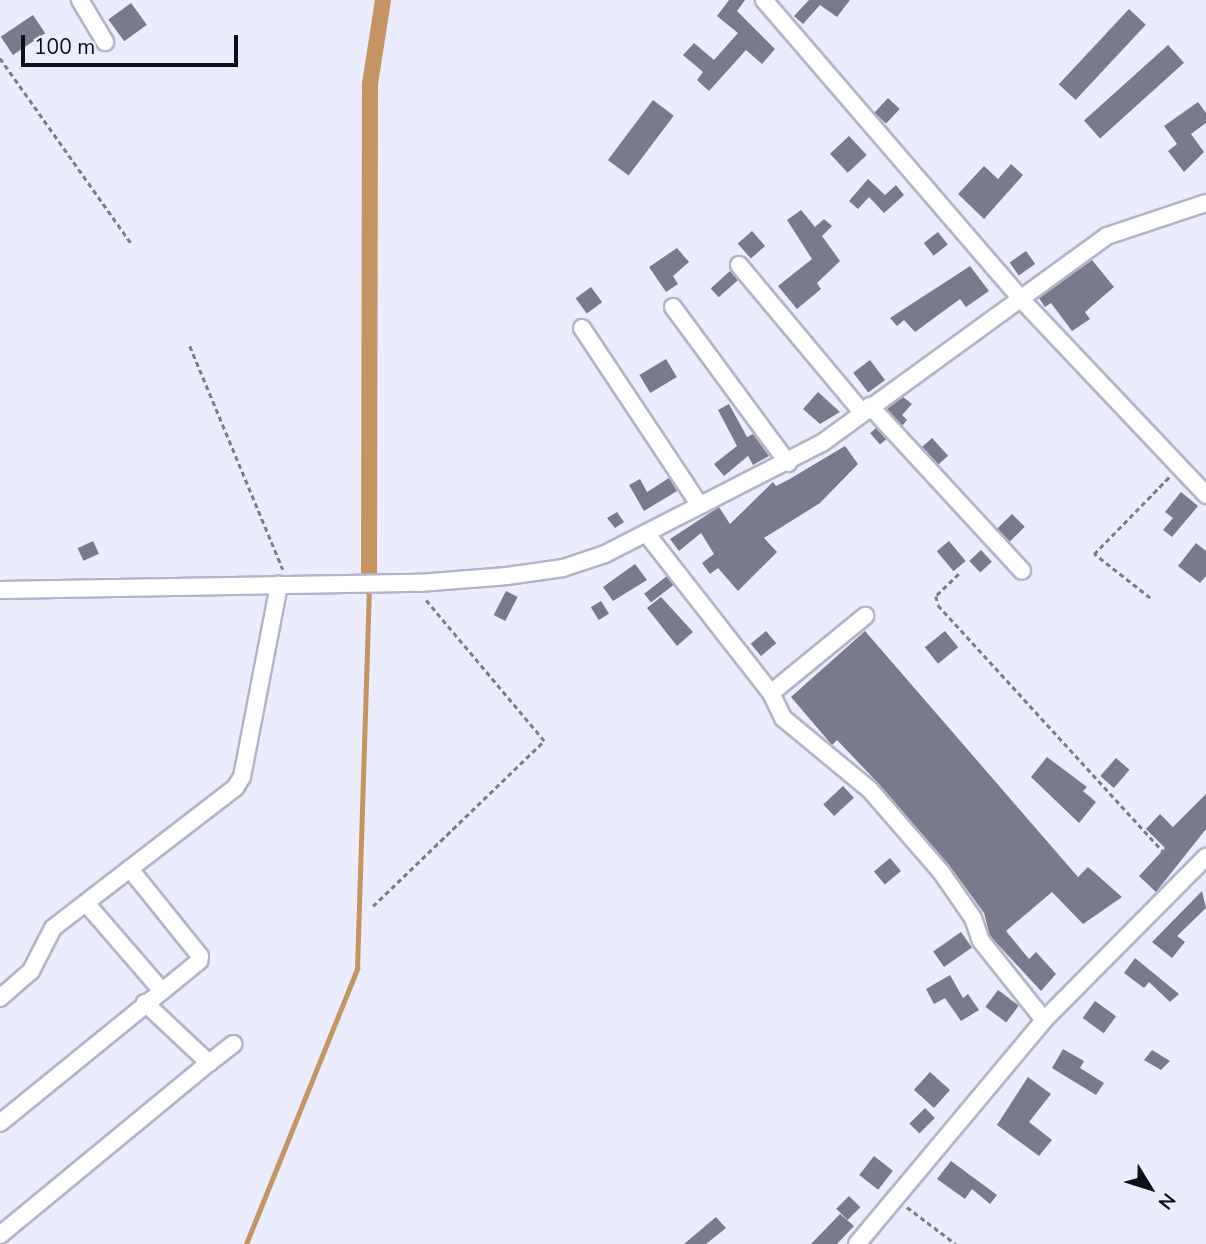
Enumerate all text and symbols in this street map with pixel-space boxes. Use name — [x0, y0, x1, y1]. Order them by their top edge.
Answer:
scale bar — [24, 21, 242, 65]
text: 100 m — [34, 33, 95, 61]
north arrow — [1115, 1153, 1185, 1223]
text: N — [1152, 1187, 1181, 1215]

